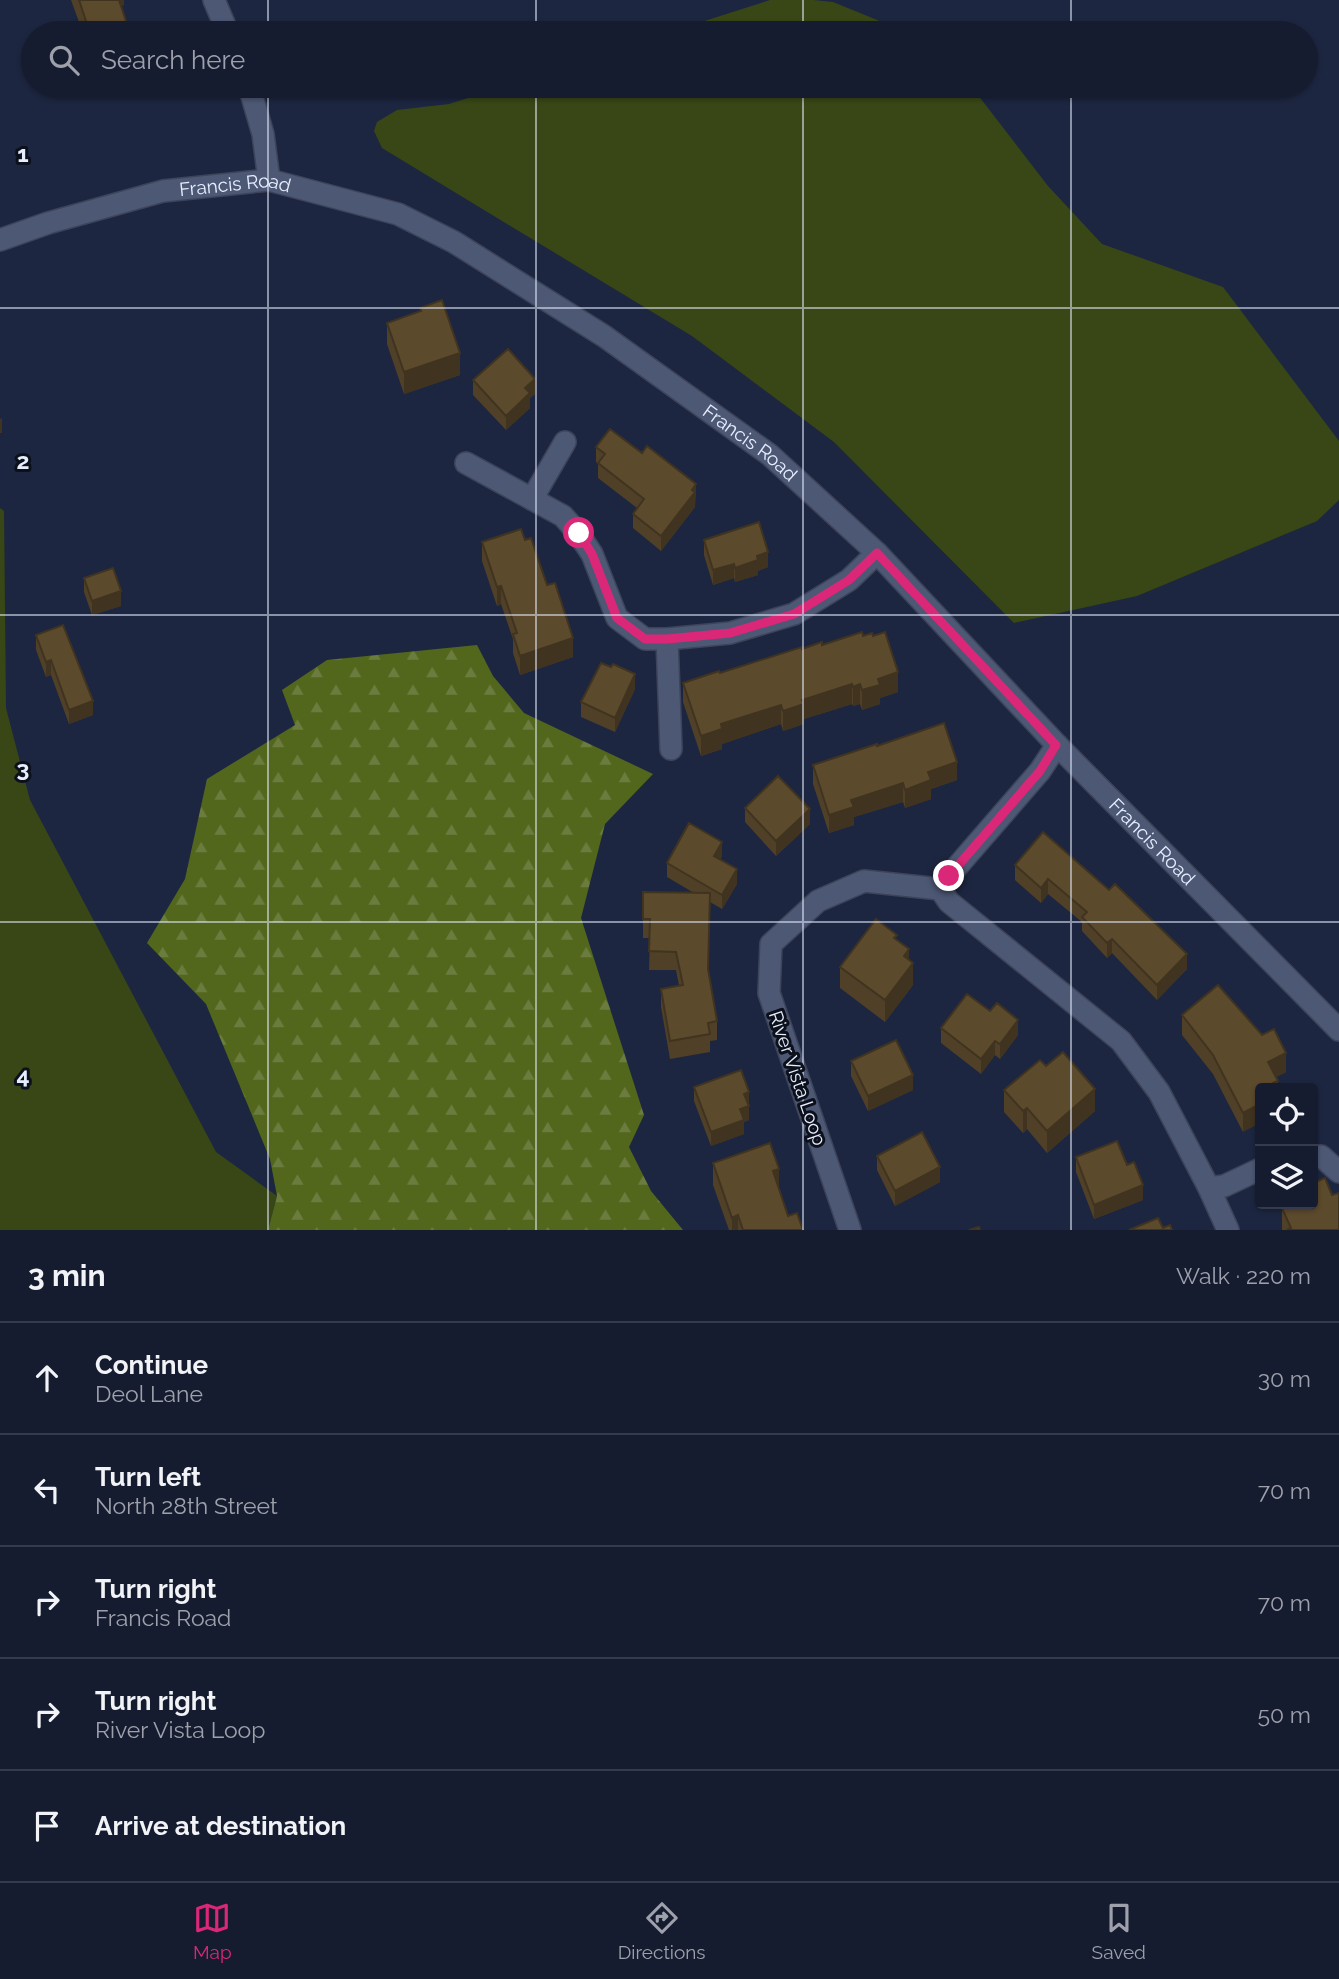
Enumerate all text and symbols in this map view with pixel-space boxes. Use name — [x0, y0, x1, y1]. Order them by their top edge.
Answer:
search box — [21, 21, 1318, 98]
icon: search — [45, 41, 83, 79]
text: Search here — [101, 45, 245, 75]
text: 1 — [17, 140, 29, 167]
street label: Francis Road — [178, 169, 294, 200]
street label: Francis Road — [699, 400, 802, 486]
text: 2 — [17, 447, 29, 474]
route start — [563, 517, 594, 548]
text: 3 — [17, 755, 29, 782]
street label: Francis Road — [1105, 794, 1200, 889]
route end — [933, 860, 964, 891]
street label: River Vista Loop — [765, 1008, 831, 1148]
text: 4 — [16, 1062, 30, 1089]
map controls — [1255, 1083, 1318, 1209]
button: locate — [1255, 1083, 1318, 1146]
button: layers — [1255, 1146, 1318, 1209]
text: 3 min — [28, 1258, 106, 1293]
text: Walk · 220 m — [1176, 1262, 1311, 1289]
text: Continue — [95, 1350, 208, 1380]
icon: ahead — [28, 1359, 66, 1397]
text: 30 m — [1258, 1365, 1311, 1392]
text: Deol Lane — [95, 1380, 203, 1407]
text: Turn left — [95, 1462, 201, 1492]
icon: left — [28, 1471, 66, 1509]
text: 70 m — [1258, 1477, 1311, 1504]
text: North 28th Street — [95, 1492, 278, 1519]
text: Turn right — [95, 1574, 216, 1604]
icon: right — [28, 1583, 66, 1621]
text: 70 m — [1258, 1589, 1311, 1616]
text: Francis Road — [95, 1604, 231, 1631]
text: Turn right — [95, 1686, 216, 1716]
icon: right — [28, 1695, 66, 1733]
text: 50 m — [1257, 1701, 1311, 1728]
text: River Vista Loop — [95, 1716, 265, 1743]
icon: arrive — [28, 1807, 66, 1845]
text: Arrive at destination — [95, 1811, 346, 1841]
tab: Map — [193, 1899, 232, 1963]
tab: Directions — [618, 1899, 706, 1963]
tab: Saved — [1092, 1899, 1146, 1963]

